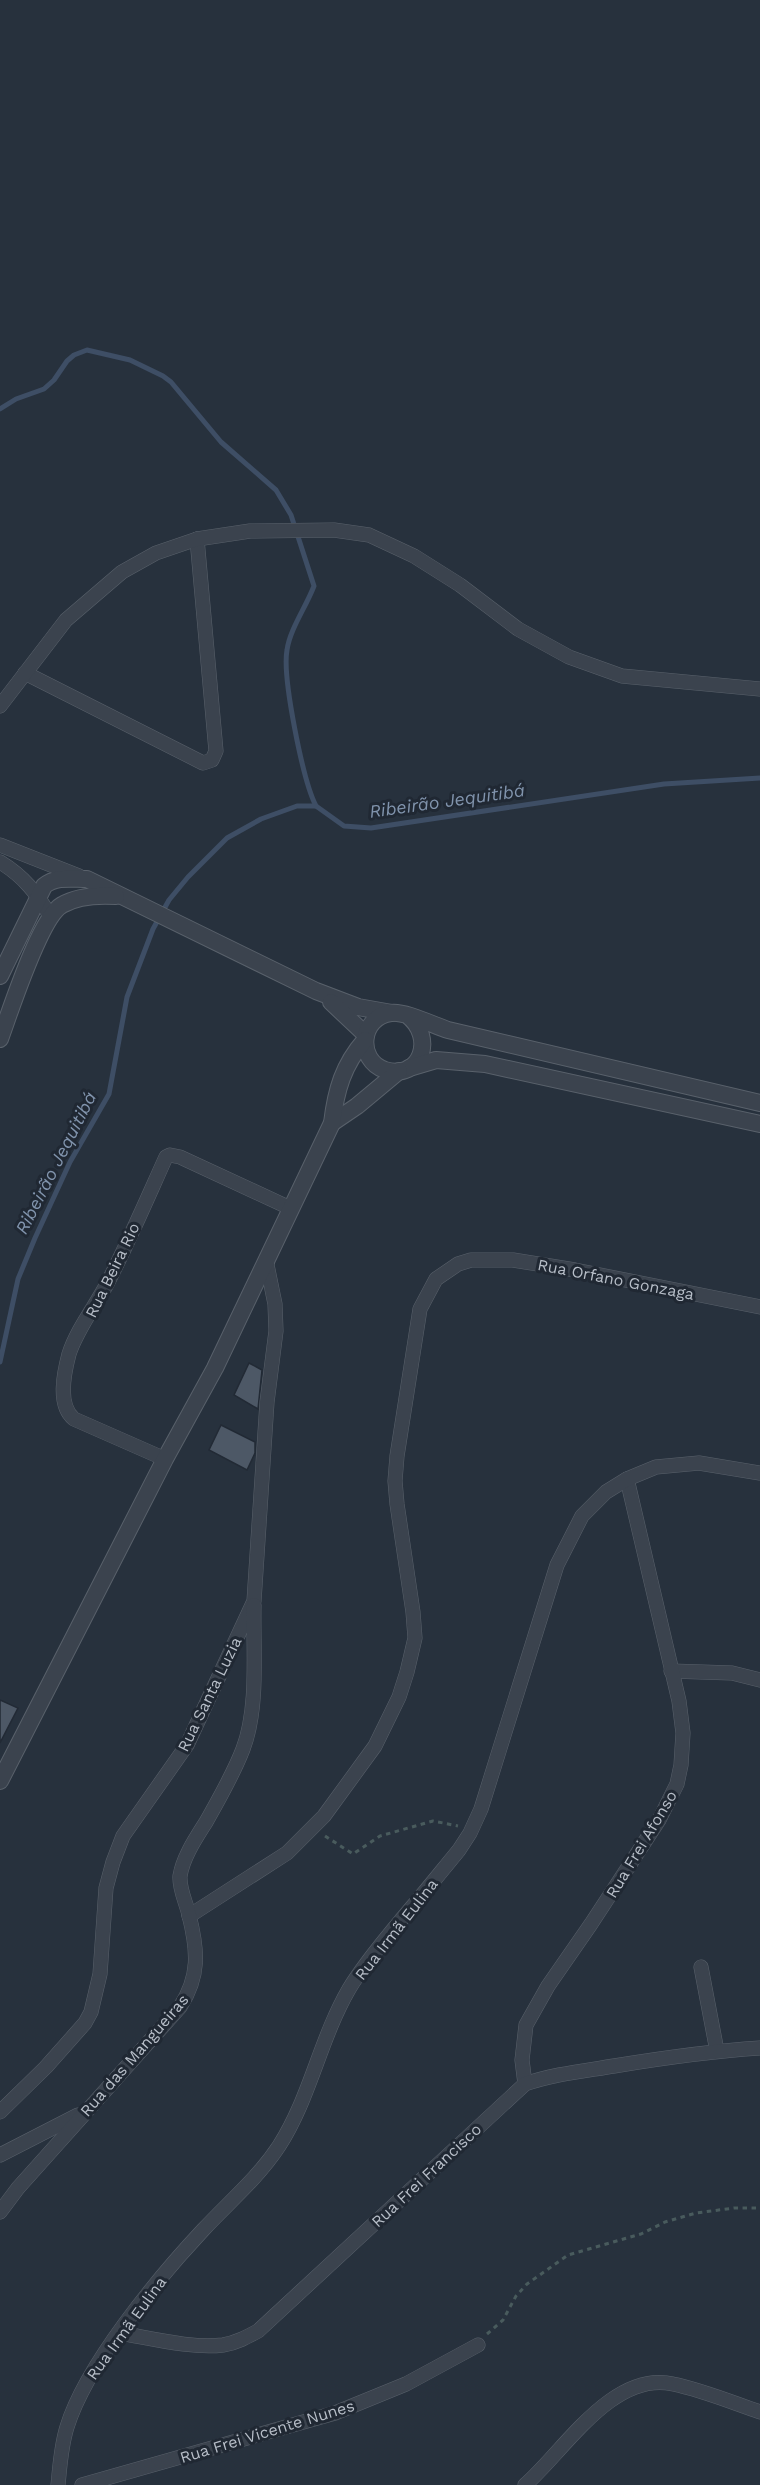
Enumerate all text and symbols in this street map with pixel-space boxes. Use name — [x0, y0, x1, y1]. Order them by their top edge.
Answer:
water label: Ribeirão Jequitibá — [368, 779, 526, 822]
water label: Ribeirão Jequitibá — [11, 1088, 100, 1237]
street label: Rua Beira Rio — [81, 1220, 144, 1321]
street label: Rua Orfano Gonzaga — [536, 1255, 696, 1304]
street label: Rua Santa Luzia — [173, 1634, 245, 1755]
street label: Rua Frei Afonso — [602, 1787, 681, 1901]
street label: Rua Irmã Eulina — [351, 1875, 442, 1984]
street label: Rua das Mangueiras — [76, 1990, 193, 2120]
street label: Rua Frei Francisco — [367, 2120, 485, 2231]
street label: Rua Irmã Eulina — [83, 2273, 170, 2384]
street label: Rua Frei Vicente Nunes — [178, 2396, 357, 2467]

